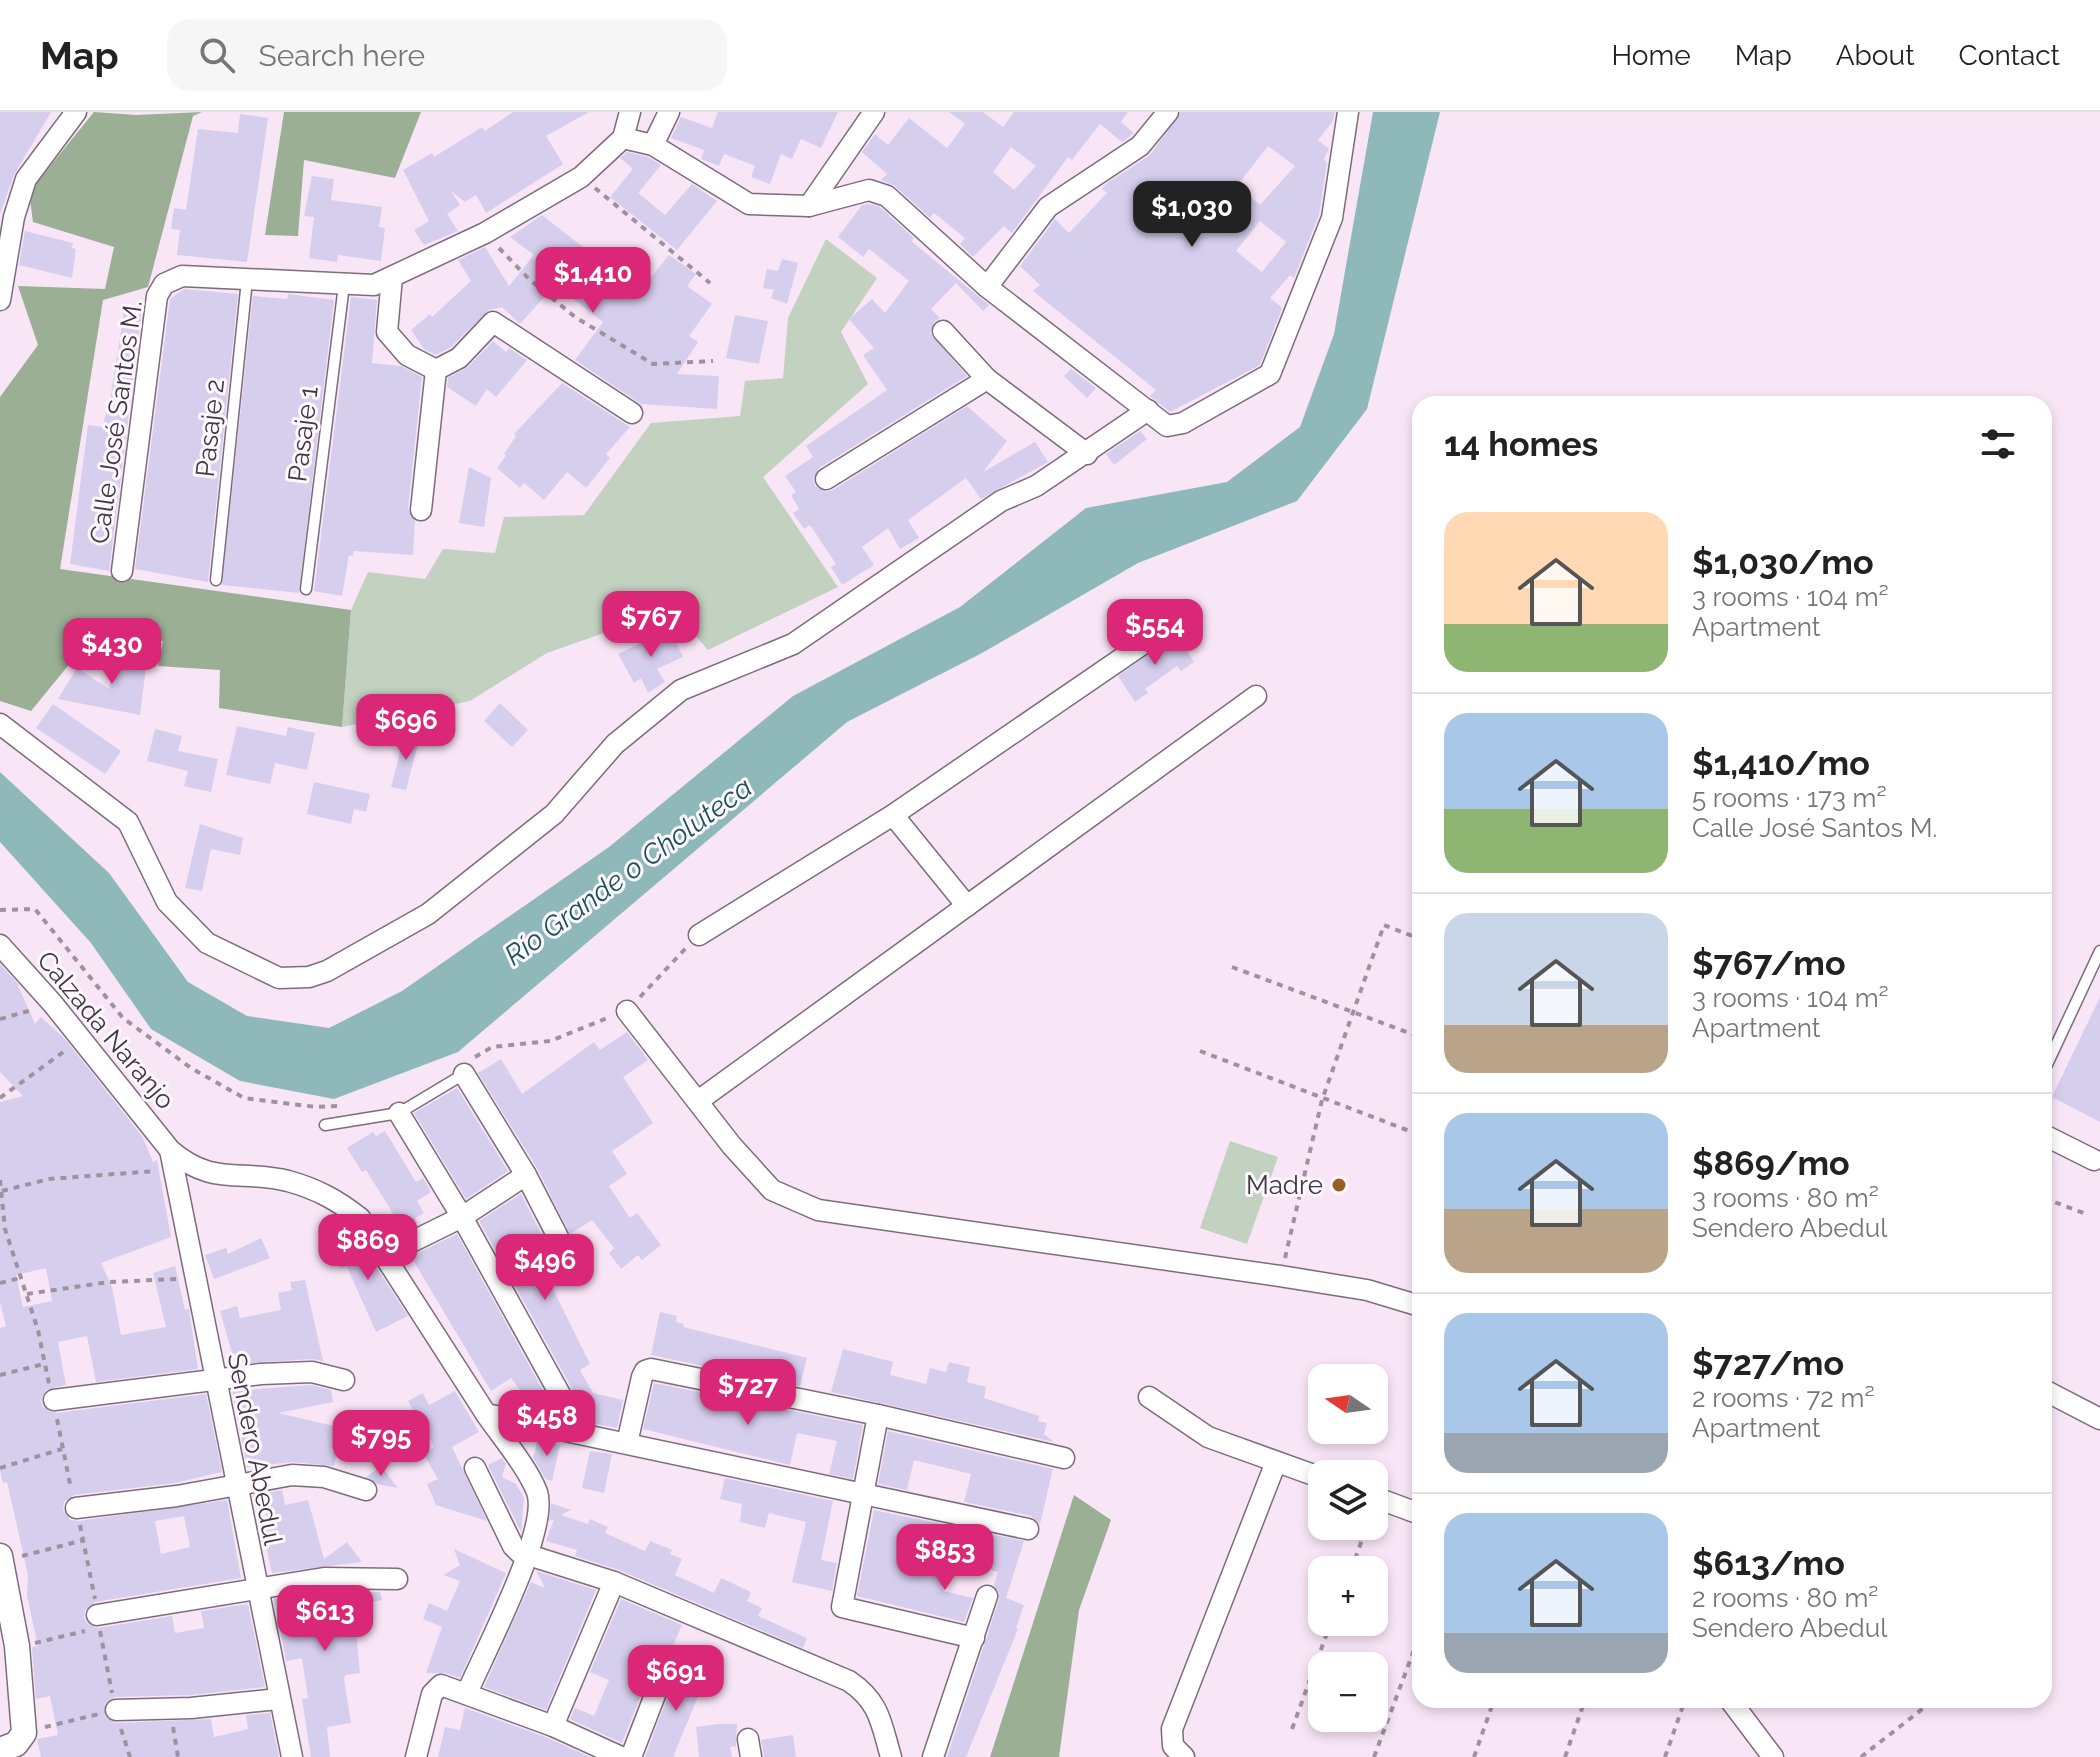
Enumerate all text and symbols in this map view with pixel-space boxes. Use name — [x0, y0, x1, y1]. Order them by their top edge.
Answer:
search box — [167, 19, 727, 91]
text: Map — [40, 33, 119, 78]
icon: search — [195, 33, 239, 77]
text: Search here — [259, 38, 425, 73]
text: Home — [1611, 39, 1691, 72]
text: Map — [1735, 39, 1792, 72]
text: About — [1836, 39, 1915, 72]
text: Contact — [1959, 39, 2060, 72]
pin: $1,030 — [1127, 181, 1257, 249]
text: $1,030 — [1151, 192, 1233, 222]
pin: $1,410 — [528, 247, 658, 315]
text: $1,410 — [553, 258, 633, 288]
street label: Calle José Santos M. — [84, 298, 148, 546]
street label: Pasaje 2 — [190, 378, 230, 478]
street label: Pasaje 1 — [282, 385, 324, 483]
icon: filters — [1976, 422, 2020, 466]
text: 14 homes — [1444, 424, 1598, 464]
text: $1,030/mo — [1692, 542, 1874, 582]
icon: home — [1508, 544, 1604, 640]
text: 3 rooms · 104 m² — [1692, 582, 1889, 612]
pin: $767 — [604, 591, 698, 659]
pin: $554 — [1108, 599, 1202, 667]
text: $767 — [620, 602, 682, 632]
text: $554 — [1125, 610, 1185, 640]
text: Apartment — [1692, 612, 1821, 642]
pin: $430 — [65, 618, 159, 686]
text: $430 — [81, 629, 143, 659]
pin: $696 — [359, 694, 453, 762]
text: $696 — [374, 705, 438, 735]
text: $1,410/mo — [1692, 743, 1870, 783]
icon: home — [1508, 745, 1604, 841]
water label: Río Grande o Choluteca — [498, 771, 758, 972]
text: 5 rooms · 173 m² — [1692, 783, 1886, 813]
text: Calle José Santos M. — [1692, 813, 1937, 843]
text: $767/mo — [1692, 943, 1846, 983]
street label: Calzada Naranjo — [31, 945, 181, 1115]
icon: home — [1508, 945, 1604, 1041]
text: 3 rooms · 104 m² — [1692, 983, 1889, 1013]
text: Apartment — [1692, 1013, 1821, 1043]
text: $869/mo — [1692, 1143, 1850, 1183]
icon: home — [1508, 1145, 1604, 1241]
place label: Madre — [1246, 1170, 1323, 1200]
marker: Madre — [1330, 1176, 1348, 1194]
text: 3 rooms · 80 m² — [1692, 1183, 1879, 1213]
text: Sendero Abedul — [1692, 1213, 1887, 1243]
pin: $869 — [321, 1214, 415, 1282]
text: $869 — [336, 1225, 400, 1255]
pin: $496 — [498, 1234, 592, 1302]
text: $496 — [514, 1245, 576, 1275]
text: $727/mo — [1692, 1343, 1844, 1383]
icon: home — [1508, 1345, 1604, 1441]
street label: Sendero Abedul — [222, 1350, 289, 1549]
pin: $727 — [701, 1359, 795, 1427]
north arrow — [1308, 1364, 1388, 1444]
map controls — [1308, 1364, 1388, 1732]
text: $727 — [718, 1370, 778, 1400]
text: 2 rooms · 72 m² — [1692, 1383, 1875, 1413]
pin: $458 — [500, 1390, 594, 1458]
text: $458 — [516, 1401, 578, 1431]
pin: $795 — [334, 1410, 428, 1478]
text: Apartment — [1692, 1413, 1821, 1443]
text: $795 — [351, 1421, 411, 1451]
button: layers — [1308, 1460, 1388, 1540]
pin: $853 — [898, 1524, 992, 1592]
text: $853 — [914, 1535, 976, 1565]
text: $613/mo — [1692, 1543, 1845, 1583]
icon: home — [1508, 1545, 1604, 1641]
button: + — [1308, 1556, 1388, 1636]
text: 2 rooms · 80 m² — [1692, 1583, 1878, 1613]
pin: $613 — [278, 1585, 372, 1653]
text: $613 — [295, 1596, 355, 1626]
text: Sendero Abedul — [1692, 1613, 1887, 1643]
pin: $691 — [629, 1645, 723, 1713]
button: − — [1308, 1652, 1388, 1732]
text: $691 — [646, 1656, 706, 1686]

